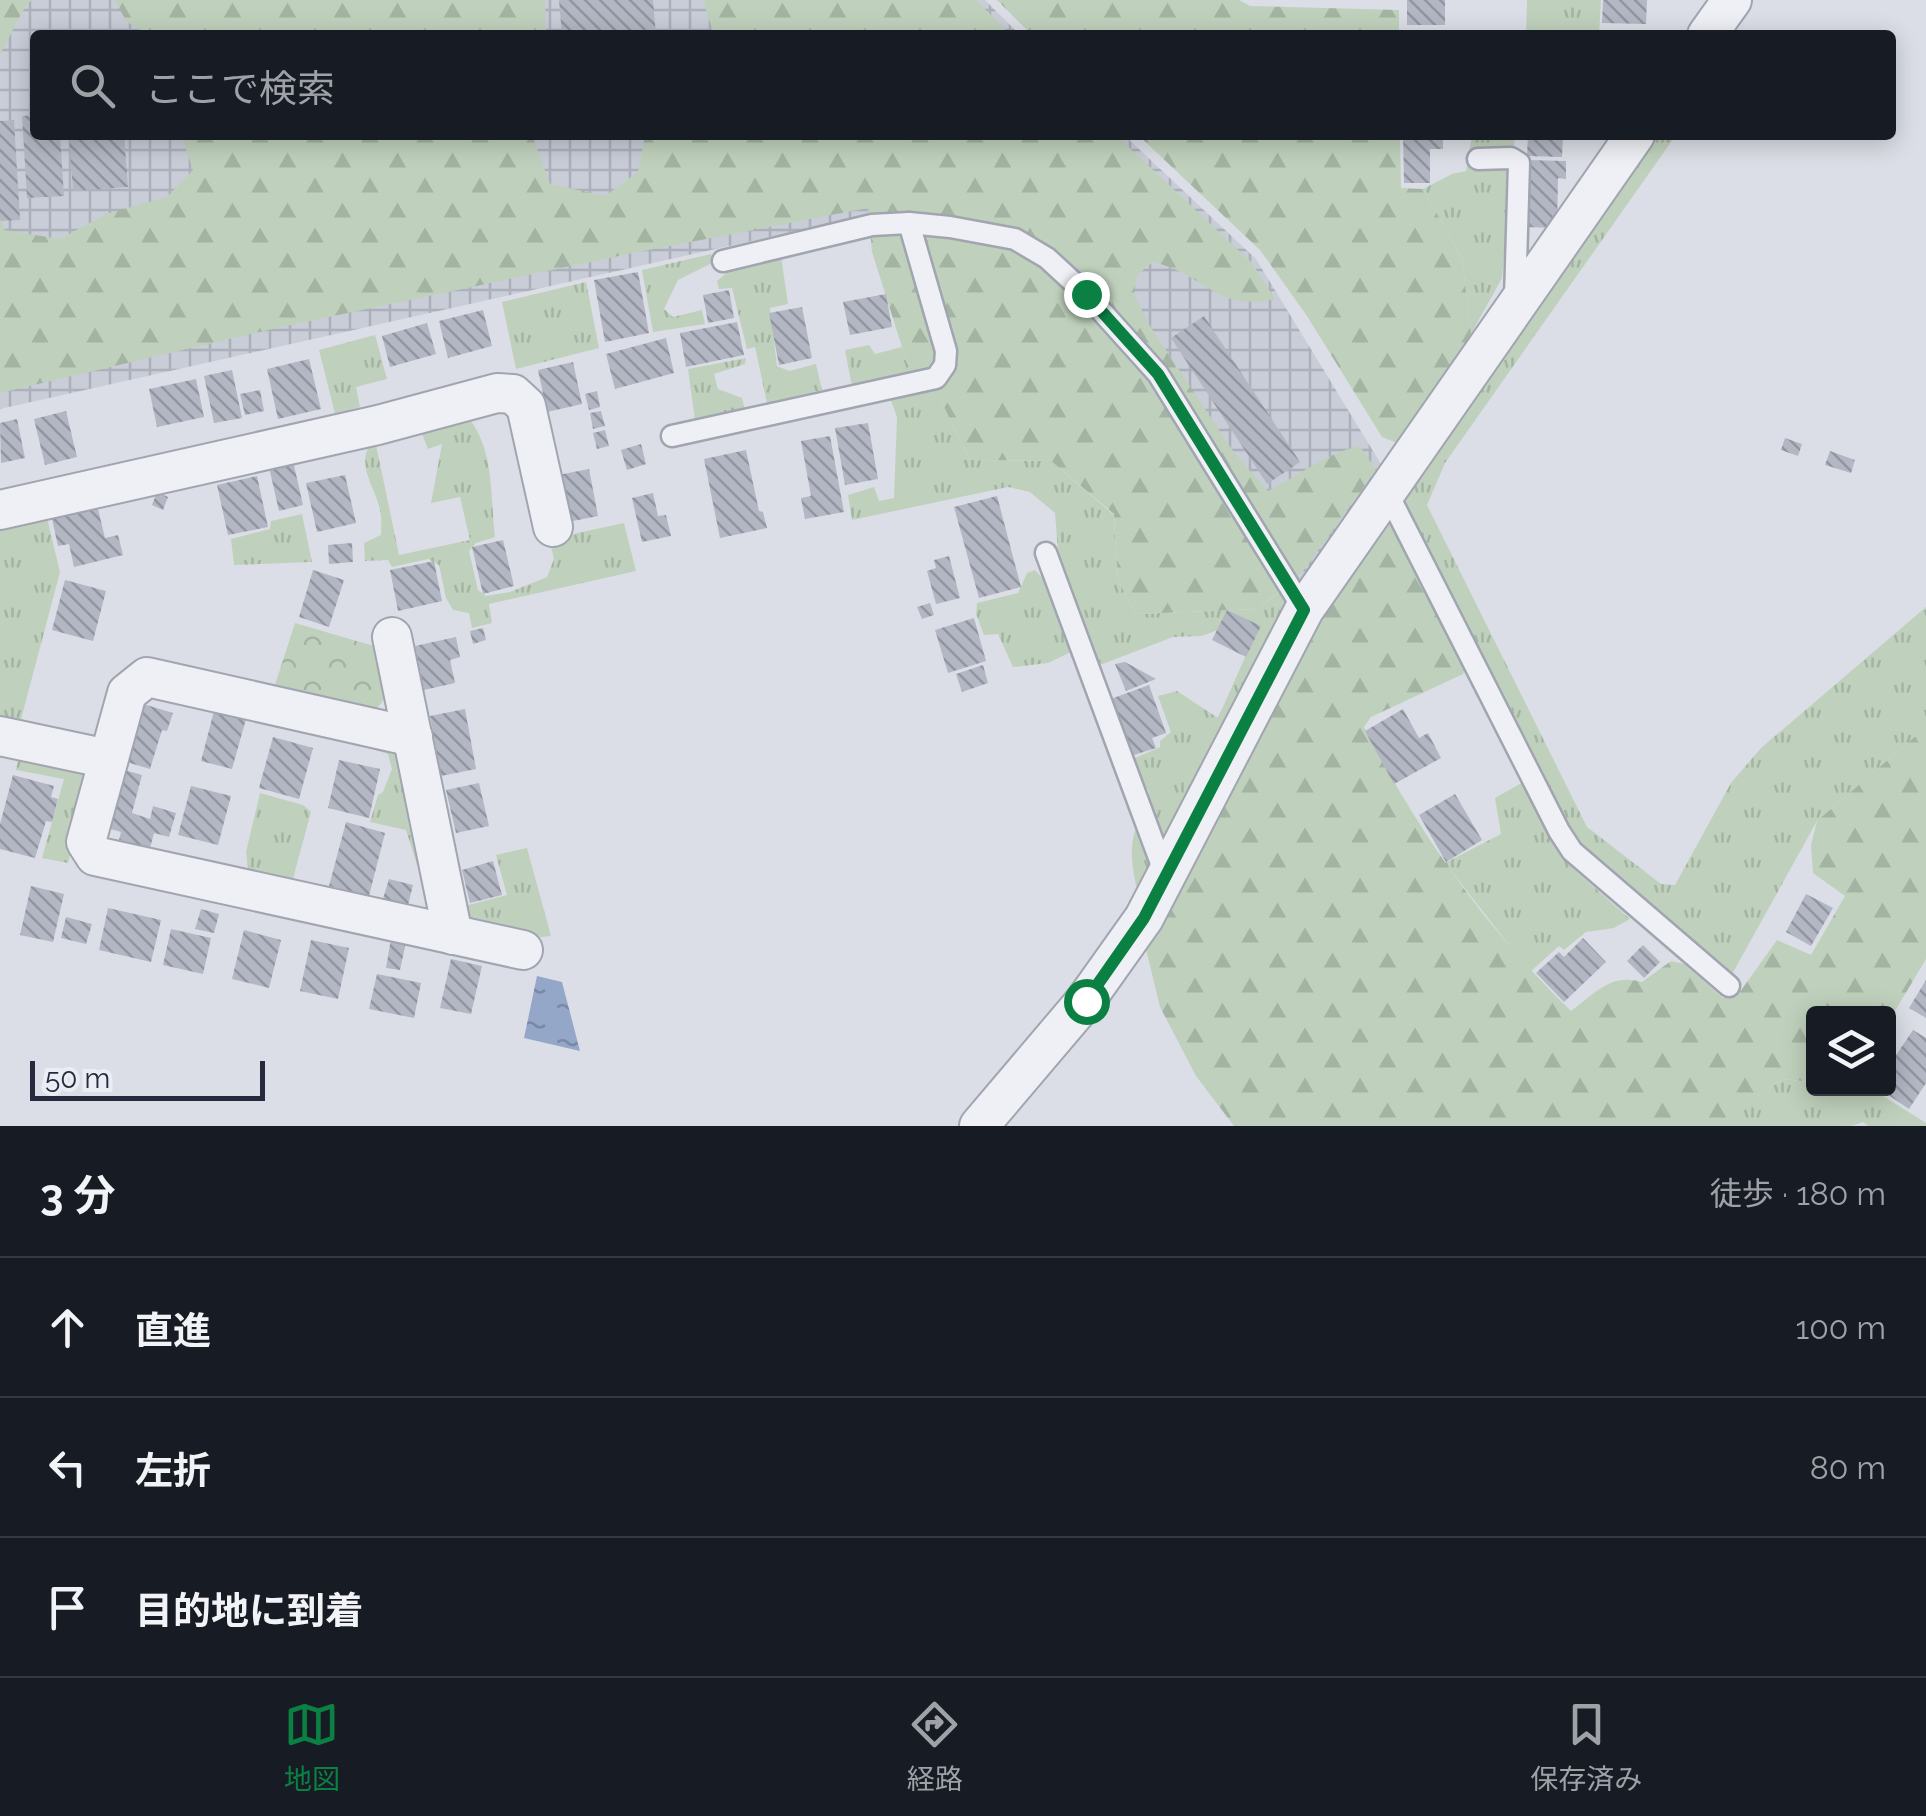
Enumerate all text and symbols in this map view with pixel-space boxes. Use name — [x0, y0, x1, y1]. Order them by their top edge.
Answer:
search box — [30, 30, 1896, 140]
icon: search — [65, 58, 120, 113]
text: ここで検索 — [145, 66, 335, 111]
route end — [1064, 272, 1110, 318]
route start — [1064, 979, 1110, 1025]
map controls — [1806, 1006, 1896, 1096]
button: layers — [1806, 1006, 1896, 1096]
scale bar — [30, 1056, 265, 1100]
text: 50 m — [45, 1062, 110, 1095]
text: 3 分 — [40, 1171, 116, 1220]
text: 徒歩 · 180 m — [1710, 1175, 1886, 1212]
icon: ahead — [40, 1300, 95, 1355]
text: 直進 — [135, 1308, 211, 1353]
text: 100 m — [1796, 1309, 1886, 1346]
icon: left — [40, 1440, 95, 1495]
text: 左折 — [135, 1448, 211, 1493]
text: 80 m — [1810, 1449, 1886, 1486]
icon: arrive — [40, 1580, 95, 1635]
text: 目的地に到着 — [135, 1588, 363, 1633]
tab: 地図 — [284, 1697, 340, 1797]
tab: 経路 — [907, 1697, 963, 1797]
tab: 保存済み — [1530, 1697, 1642, 1797]

